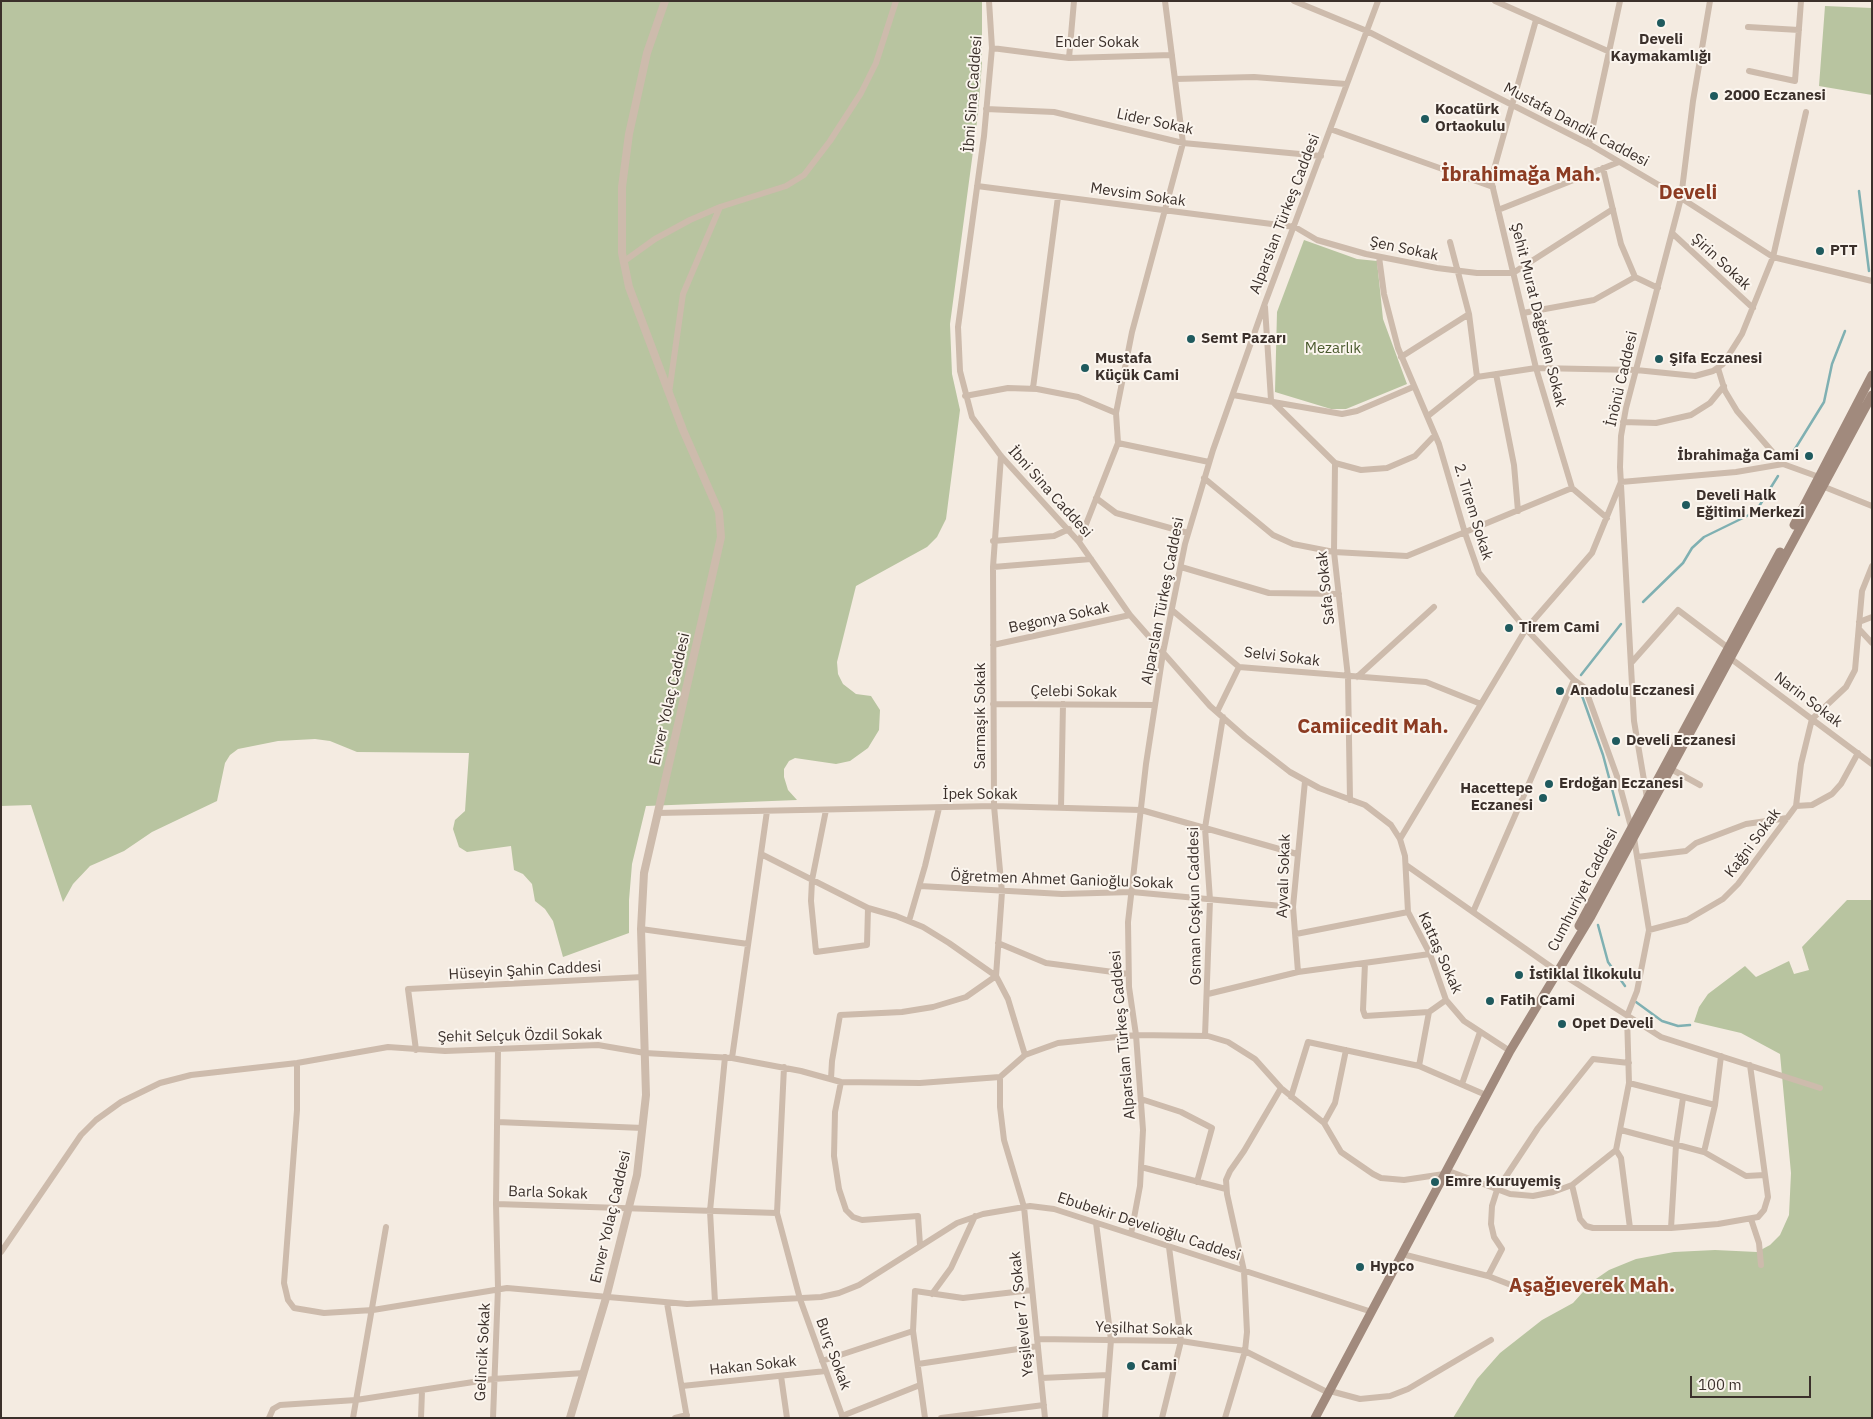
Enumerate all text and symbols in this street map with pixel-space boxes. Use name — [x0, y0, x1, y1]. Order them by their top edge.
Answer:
marker: Develi Kaymakamlığı — [1655, 17, 1667, 29]
place label: Develi Kaymakamlığı — [1611, 31, 1711, 66]
street label: Ender Sokak — [1055, 34, 1139, 52]
street label: İbni Sina Caddesi — [960, 35, 986, 153]
street label: Mustafa Dandik Caddesi — [1500, 79, 1652, 171]
place label: 2000 Eczanesi — [1724, 87, 1826, 105]
marker: 2000 Eczanesi — [1708, 90, 1720, 102]
place label: Kocatürk Ortaokulu — [1435, 101, 1505, 136]
street label: Lider Sokak — [1115, 105, 1195, 139]
marker: Kocatürk Ortaokulu — [1419, 113, 1431, 125]
street label: Alparslan Türkeş Caddesi — [1246, 131, 1324, 297]
district label: İbrahimağa Mah. — [1441, 163, 1601, 187]
street label: Mevsim Sokak — [1089, 179, 1187, 211]
district label: Develi — [1659, 181, 1717, 205]
street label: Şehit Murat Dağdelen Sokak — [1506, 221, 1570, 409]
street label: Şirin Sokak — [1688, 230, 1754, 294]
street label: Şen Sokak — [1368, 233, 1440, 265]
place label: PTT — [1830, 242, 1858, 260]
marker: PTT — [1814, 245, 1826, 257]
street label: İnönü Caddesi — [1602, 329, 1642, 429]
place label: Semt Pazarı — [1201, 330, 1286, 348]
marker: Semt Pazarı — [1185, 333, 1197, 345]
park label: Mezarlık — [1305, 340, 1361, 358]
place label: Mustafa Küçük Cami — [1095, 350, 1179, 385]
place label: Şifa Eczanesi — [1669, 350, 1762, 368]
marker: Şifa Eczanesi — [1653, 353, 1665, 365]
marker: Mustafa Küçük Cami — [1079, 362, 1091, 374]
street label: İbni Sina Caddesi — [1004, 442, 1096, 542]
place label: İbrahimağa Cami — [1677, 447, 1799, 465]
marker: İbrahimağa Cami — [1803, 450, 1815, 462]
street label: 2. Tirem Sokak — [1450, 462, 1496, 562]
place label: Develi Halk Eğitimi Merkezi — [1696, 487, 1804, 522]
marker: Develi Halk Eğitimi Merkezi — [1680, 499, 1692, 511]
street label: Alparslan Türkeş Caddesi — [1138, 516, 1188, 686]
street label: Safa Sokak — [1313, 550, 1339, 626]
street label: Begonya Sokak — [1007, 599, 1111, 637]
place label: Tirem Cami — [1519, 619, 1599, 637]
marker: Tirem Cami — [1503, 622, 1515, 634]
street label: Enver Yolaç Caddesi — [646, 631, 694, 767]
street label: Selvi Sokak — [1243, 643, 1321, 671]
street label: Sarmaşık Sokak — [972, 663, 990, 769]
street label: Narin Sokak — [1770, 669, 1846, 731]
street label: Çelebi Sokak — [1030, 682, 1118, 702]
place label: Anadolu Eczanesi — [1570, 682, 1695, 700]
marker: Anadolu Eczanesi — [1554, 685, 1566, 697]
district label: Camiicedit Mah. — [1297, 715, 1449, 739]
place label: Develi Eczanesi — [1626, 732, 1736, 750]
marker: Develi Eczanesi — [1610, 735, 1622, 747]
place label: Erdoğan Eczanesi — [1559, 775, 1683, 793]
marker: Erdoğan Eczanesi — [1543, 778, 1555, 790]
place label: Hacettepe Eczanesi — [1460, 780, 1533, 815]
street label: İpek Sokak — [942, 786, 1018, 804]
marker: Hacettepe Eczanesi — [1537, 792, 1549, 804]
street label: Kağni Sokak — [1721, 805, 1785, 881]
street label: Cumhuriyet Caddesi — [1544, 825, 1622, 955]
street label: Osman Coşkun Caddesi — [1185, 827, 1205, 985]
street label: Ayvalı Sokak — [1274, 834, 1294, 918]
street label: Öğretmen Ahmet Ganioğlu Sokak — [950, 867, 1174, 893]
street label: Kattaş Sokak — [1414, 909, 1466, 997]
street label: Alparslan Türkeş Caddesi — [1107, 950, 1139, 1120]
street label: Hüseyin Şahin Caddesi — [448, 958, 602, 984]
place label: İstiklal İlkokulu — [1529, 966, 1641, 984]
marker: İstiklal İlkokulu — [1513, 969, 1525, 981]
place label: Fatih Cami — [1500, 992, 1575, 1010]
marker: Fatih Cami — [1484, 995, 1496, 1007]
place label: Opet Develi — [1572, 1015, 1653, 1033]
marker: Opet Develi — [1556, 1018, 1568, 1030]
street label: Şehit Selçuk Özdil Sokak — [437, 1026, 603, 1046]
street label: Enver Yolaç Caddesi — [587, 1149, 635, 1285]
place label: Emre Kuruyemiş — [1445, 1173, 1561, 1191]
marker: Emre Kuruyemiş — [1429, 1176, 1441, 1188]
street label: Barla Sokak — [508, 1183, 588, 1203]
street label: Ebubekir Develioğlu Caddesi — [1055, 1189, 1243, 1265]
street label: Yeşilevler 7. Sokak — [1006, 1250, 1038, 1378]
place label: Hypco — [1370, 1258, 1414, 1276]
marker: Hypco — [1354, 1261, 1366, 1273]
district label: Aşağıeverek Mah. — [1509, 1274, 1675, 1298]
street label: Gelincik Sokak — [471, 1302, 495, 1402]
street label: Burç Sokak — [812, 1315, 854, 1393]
street label: Yeşilhat Sokak — [1095, 1318, 1193, 1340]
street label: Hakan Sokak — [709, 1352, 797, 1380]
place label: Cami — [1141, 1357, 1177, 1375]
marker: Cami — [1125, 1360, 1137, 1372]
scale bar — [1693, 1366, 1814, 1398]
text: 100 m — [1698, 1375, 1742, 1394]

